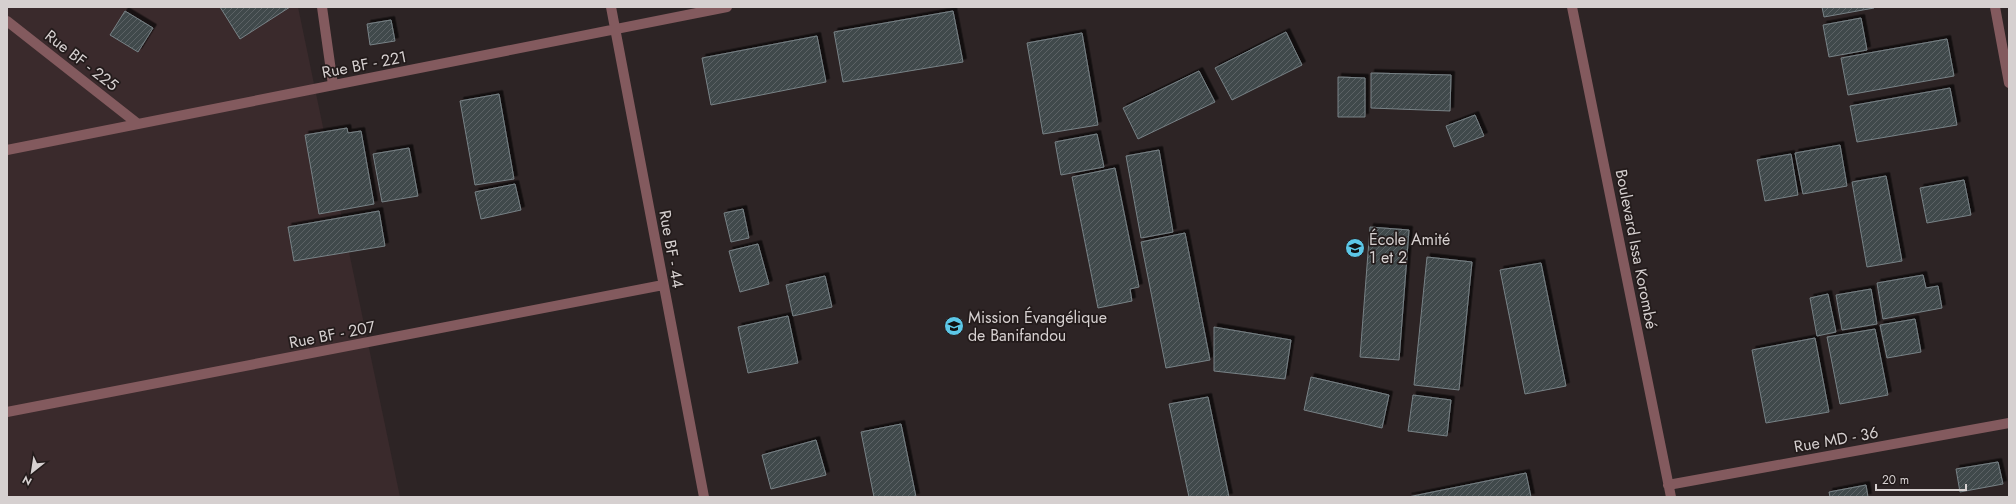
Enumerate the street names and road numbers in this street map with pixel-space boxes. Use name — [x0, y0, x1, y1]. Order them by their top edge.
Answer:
street label: Rue BF - 225 — [40, 24, 123, 96]
street label: Rue BF - 221 — [320, 45, 408, 84]
street label: Boulevard Issa Korombé — [1610, 167, 1663, 331]
street label: Rue BF - 44 — [653, 208, 690, 290]
street label: Rue BF - 207 — [287, 315, 378, 354]
street label: Rue MD - 36 — [1792, 421, 1880, 458]

